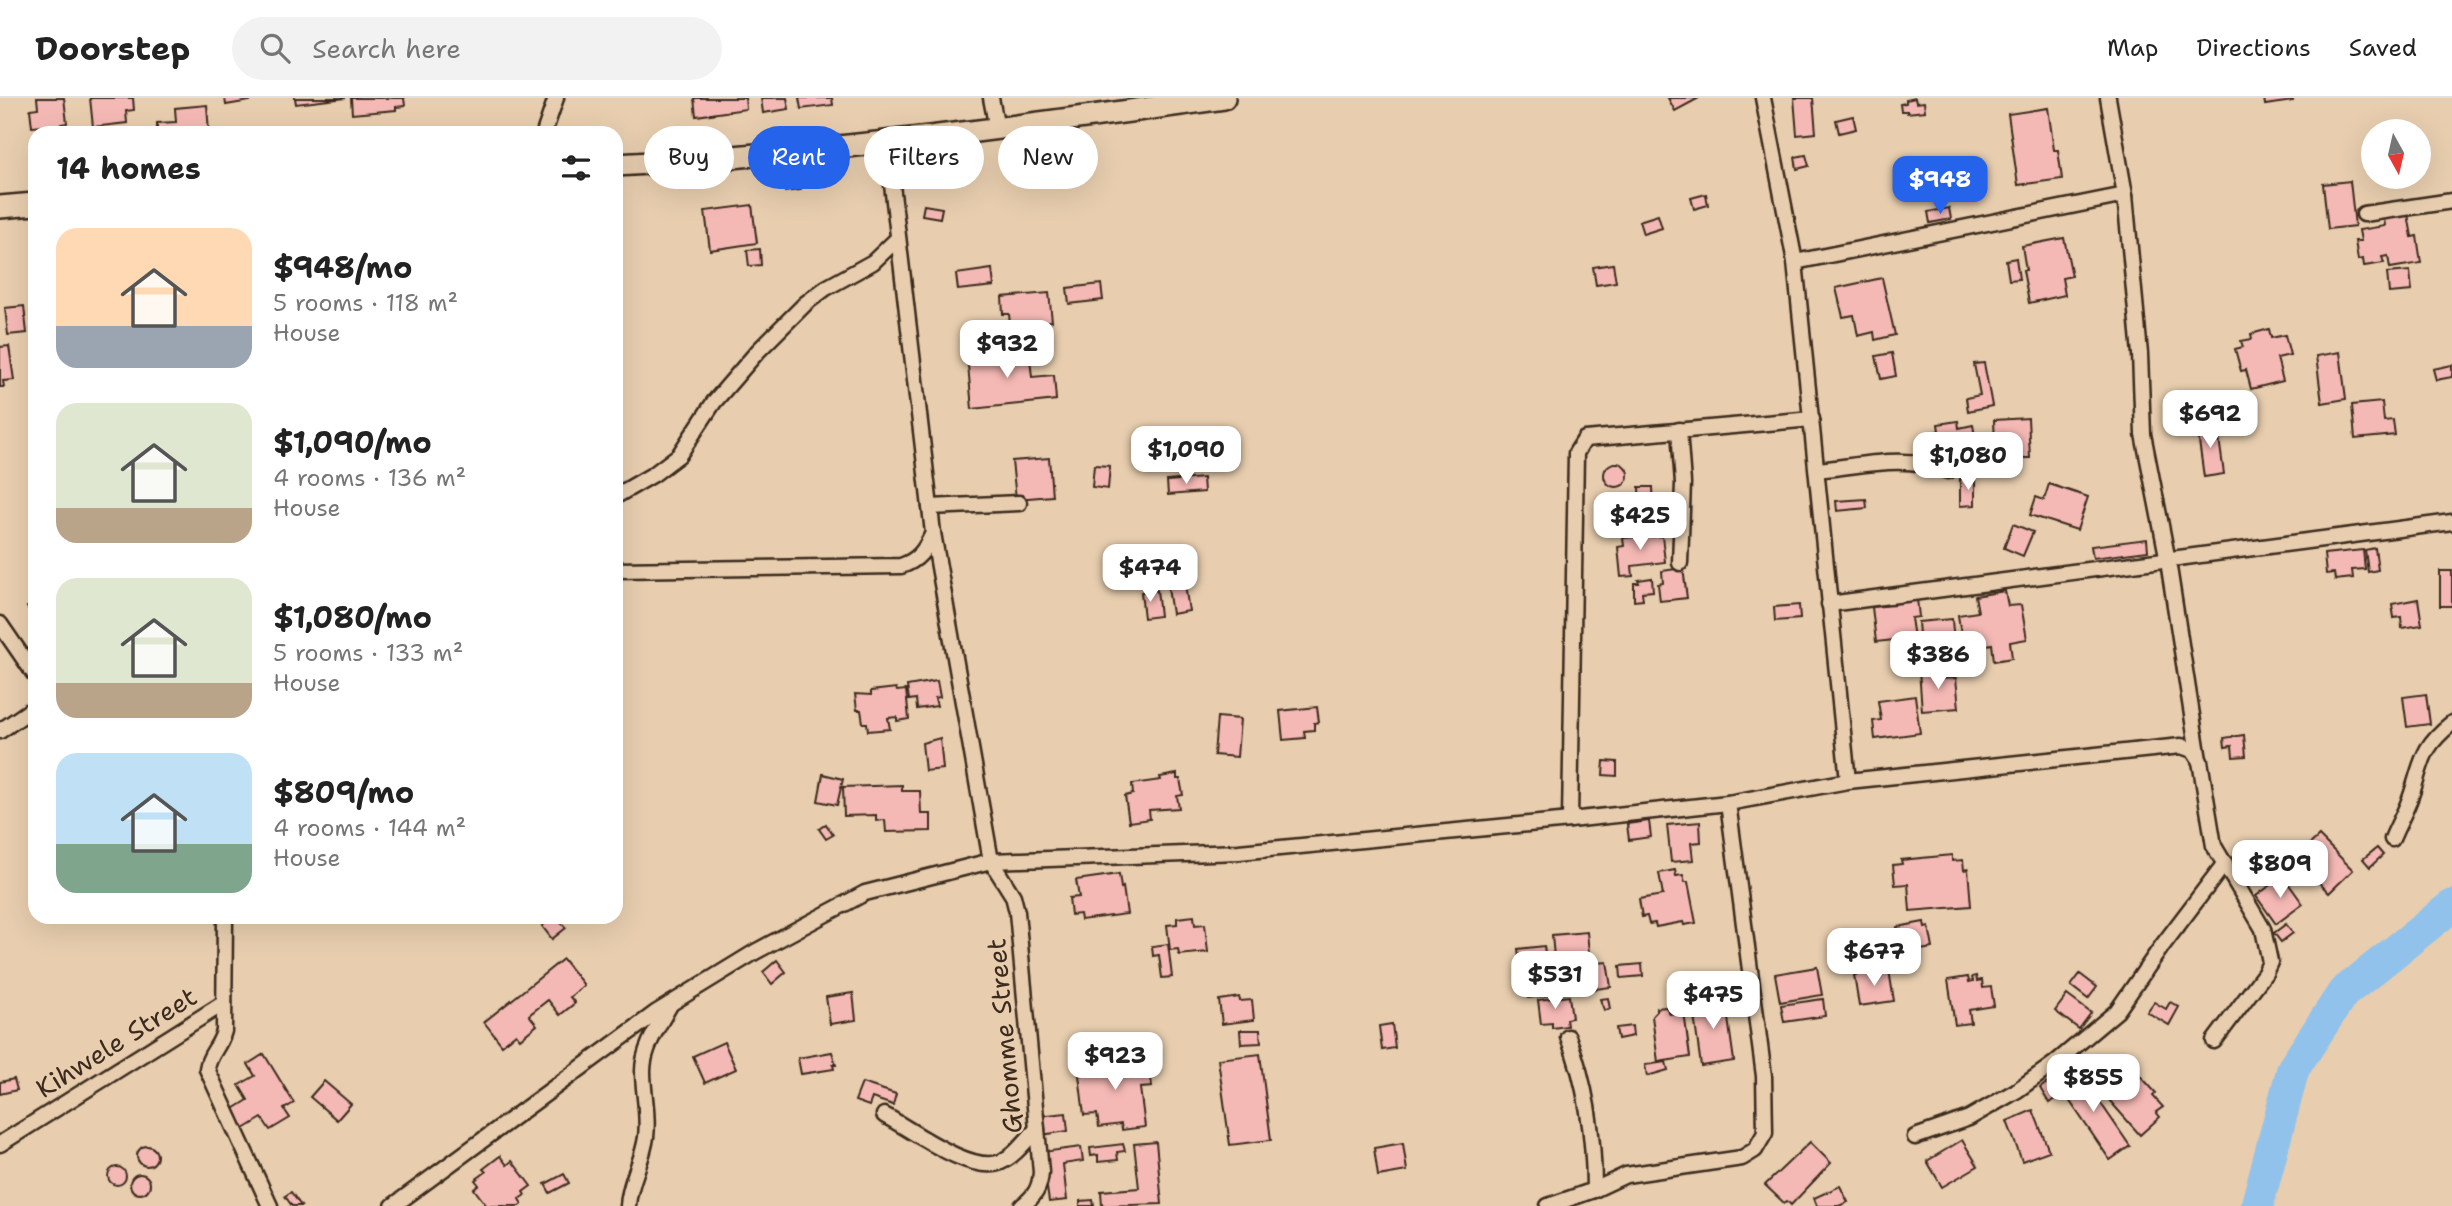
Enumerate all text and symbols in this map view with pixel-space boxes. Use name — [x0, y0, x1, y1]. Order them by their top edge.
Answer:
search box — [232, 17, 722, 80]
text: Doorstep — [35, 26, 190, 71]
icon: search — [256, 29, 294, 67]
text: Search here — [312, 31, 461, 66]
text: Map — [2107, 32, 2158, 64]
text: Directions — [2196, 32, 2311, 64]
text: Saved — [2349, 32, 2417, 64]
north arrow — [2361, 119, 2431, 189]
map controls — [2361, 119, 2431, 189]
chip: Buy — [644, 126, 734, 189]
chip: Rent — [748, 126, 850, 189]
chip: Filters — [864, 126, 984, 189]
chip: New — [998, 126, 1098, 189]
text: 14 homes — [56, 148, 201, 189]
icon: filters — [557, 149, 595, 187]
pin: $948 — [1899, 156, 1981, 216]
text: $948 — [1909, 164, 1971, 194]
text: $948/mo — [273, 247, 413, 288]
icon: home — [112, 256, 196, 340]
text: 5 rooms · 118 m² — [273, 288, 458, 318]
text: House — [273, 318, 341, 348]
pin: $932 — [966, 320, 1048, 380]
text: $932 — [976, 328, 1038, 358]
pin: $692 — [2169, 390, 2251, 450]
text: $692 — [2179, 398, 2241, 428]
text: $1,090/mo — [273, 422, 432, 463]
pin: $1,090 — [1129, 426, 1243, 486]
icon: home — [112, 431, 196, 515]
pin: $1,080 — [1911, 432, 2025, 492]
text: $1,090 — [1147, 434, 1225, 464]
text: $1,080 — [1929, 440, 2007, 470]
text: 4 rooms · 136 m² — [273, 463, 466, 493]
pin: $425 — [1599, 492, 1681, 552]
text: House — [273, 493, 341, 523]
text: $425 — [1610, 500, 1670, 530]
pin: $474 — [1109, 545, 1191, 604]
text: $474 — [1119, 552, 1181, 582]
text: $1,080/mo — [273, 597, 432, 638]
icon: home — [112, 606, 196, 690]
pin: $386 — [1897, 632, 1979, 691]
text: 5 rooms · 133 m² — [273, 638, 463, 668]
text: $386 — [1906, 639, 1970, 669]
text: House — [273, 668, 341, 698]
text: $809/mo — [273, 772, 414, 813]
icon: home — [112, 781, 196, 865]
text: 4 rooms · 144 m² — [273, 813, 466, 843]
pin: $809 — [2239, 840, 2321, 900]
text: House — [273, 843, 341, 873]
text: $809 — [2248, 848, 2312, 878]
pin: $677 — [1833, 928, 1915, 988]
text: $677 — [1843, 936, 1905, 966]
street label: Ghomme Street — [978, 937, 1030, 1135]
pin: $531 — [1514, 951, 1596, 1011]
text: $531 — [1527, 959, 1583, 989]
pin: $475 — [1672, 972, 1754, 1031]
street label: Kihwele Street — [29, 979, 203, 1105]
text: $475 — [1683, 979, 1743, 1009]
pin: $923 — [1074, 1032, 1156, 1092]
text: $923 — [1084, 1040, 1146, 1070]
pin: $855 — [2052, 1054, 2134, 1114]
text: $855 — [2063, 1062, 2123, 1092]

